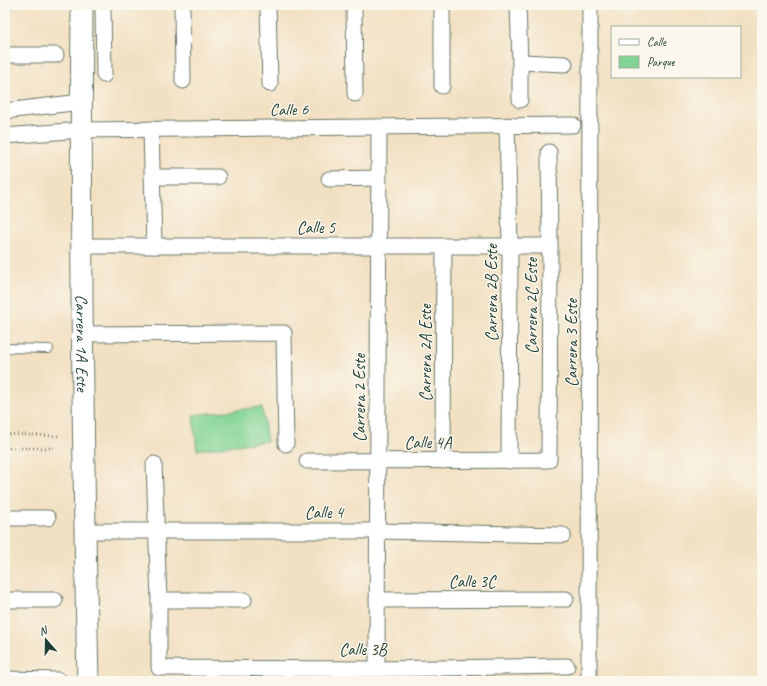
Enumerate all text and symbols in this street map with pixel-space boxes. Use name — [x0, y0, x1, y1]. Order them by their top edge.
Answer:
legend — [611, 26, 741, 78]
text: Calle — [647, 34, 667, 50]
text: Parque — [647, 54, 676, 70]
street label: Calle 6 — [270, 99, 310, 120]
street label: Calle 5 — [297, 217, 337, 238]
street label: Carrera 2B Este — [481, 243, 502, 341]
street label: Carrera 2C Este — [521, 256, 542, 354]
street label: Carrera 1A Este — [71, 294, 93, 393]
street label: Carrera 3 Este — [561, 297, 582, 387]
street label: Carrera 2A Este — [415, 303, 436, 401]
street label: Carrera 2 Este — [349, 352, 370, 442]
street label: Calle 4A — [404, 432, 453, 453]
street label: Calle 4 — [305, 502, 346, 523]
street label: Calle 3C — [449, 571, 497, 592]
north arrow — [26, 620, 66, 660]
text: N — [37, 622, 50, 638]
street label: Calle 3B — [339, 639, 388, 660]

